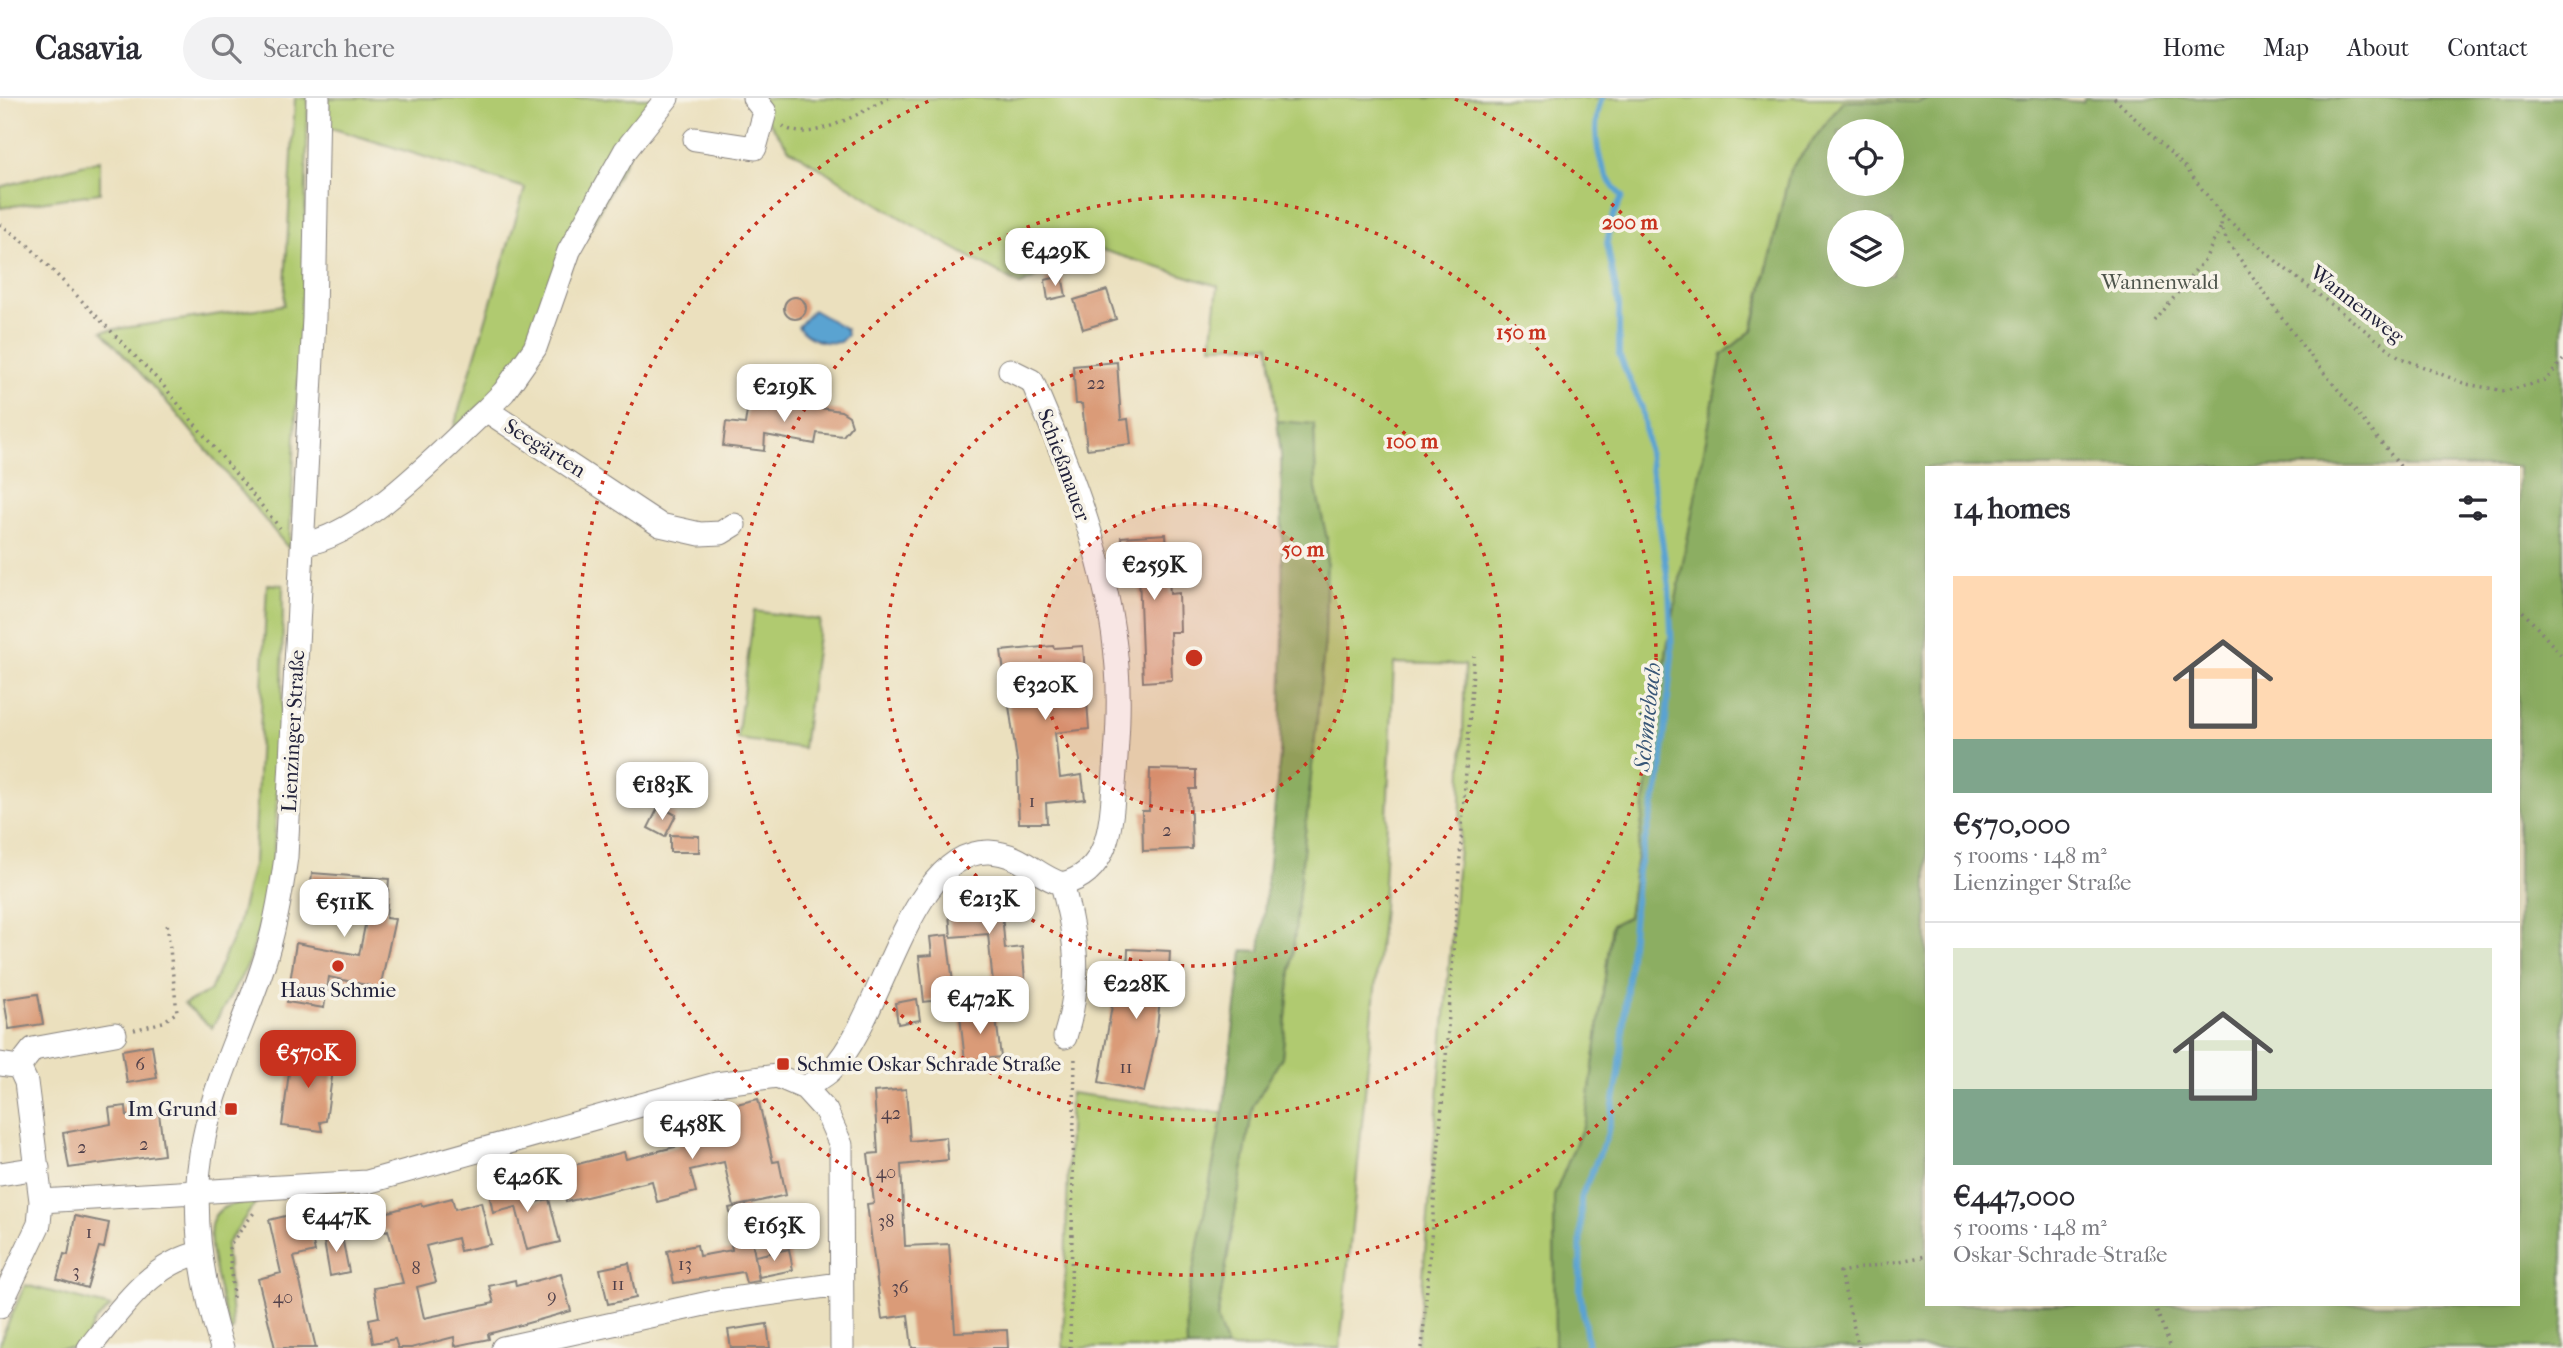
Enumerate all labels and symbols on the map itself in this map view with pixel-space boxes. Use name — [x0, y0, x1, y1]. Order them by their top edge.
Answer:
text: 200 m — [1602, 210, 1659, 234]
pin: €429K — [1006, 228, 1104, 288]
street label: Wannenweg — [2305, 259, 2409, 348]
park label: Wannenwald — [2100, 270, 2219, 294]
text: 150 m — [1496, 320, 1547, 344]
pin: €219K — [735, 364, 833, 424]
house number: 22 — [1087, 373, 1105, 394]
street label: Schießmauer — [1033, 405, 1095, 525]
street label: Seegärten — [500, 414, 590, 482]
text: 100 m — [1386, 429, 1439, 453]
text: 50 m — [1282, 537, 1325, 561]
pin: €259K — [1105, 542, 1203, 602]
centre of rings — [1182, 646, 1206, 670]
street label: Lienzinger Straße — [277, 649, 309, 813]
water label: Schmiebach — [1628, 661, 1667, 774]
pin: €320K — [996, 662, 1094, 722]
pin: €183K — [613, 762, 711, 822]
house number: 1 — [1029, 791, 1035, 812]
house number: 2 — [1162, 820, 1172, 841]
pin: €213K — [940, 876, 1038, 936]
pin: €511K — [295, 880, 393, 939]
marker: Haus Schmie — [330, 958, 346, 974]
pin: €228K — [1087, 962, 1185, 1021]
pin: €472K — [931, 976, 1029, 1036]
place label: Haus Schmie — [280, 978, 396, 1002]
pin: €570K — [259, 1030, 357, 1090]
place label: Schmie Oskar Schrade Straße — [797, 1052, 1061, 1076]
house number: 6 — [135, 1054, 145, 1075]
marker: Schmie Oskar Schrade Straße — [775, 1056, 791, 1072]
house number: 11 — [1120, 1057, 1132, 1078]
place label: Im Grund — [128, 1097, 218, 1121]
marker: Im Grund — [223, 1101, 239, 1117]
pin: €458K — [643, 1102, 741, 1161]
house number: 42 — [881, 1103, 901, 1124]
house number: 2 — [139, 1134, 149, 1155]
house number: 2 — [77, 1137, 87, 1158]
pin: €426K — [478, 1154, 576, 1214]
house number: 40 — [876, 1162, 896, 1183]
pin: €447K — [287, 1194, 385, 1254]
pin: €163K — [725, 1204, 823, 1263]
house number: 38 — [878, 1211, 894, 1232]
house number: 1 — [86, 1222, 92, 1243]
house number: 13 — [678, 1254, 692, 1275]
house number: 8 — [411, 1258, 421, 1279]
house number: 3 — [72, 1261, 80, 1282]
house number: 11 — [612, 1274, 624, 1295]
house number: 36 — [891, 1277, 909, 1298]
house number: 9 — [547, 1286, 557, 1307]
house number: 40 — [273, 1287, 293, 1308]

